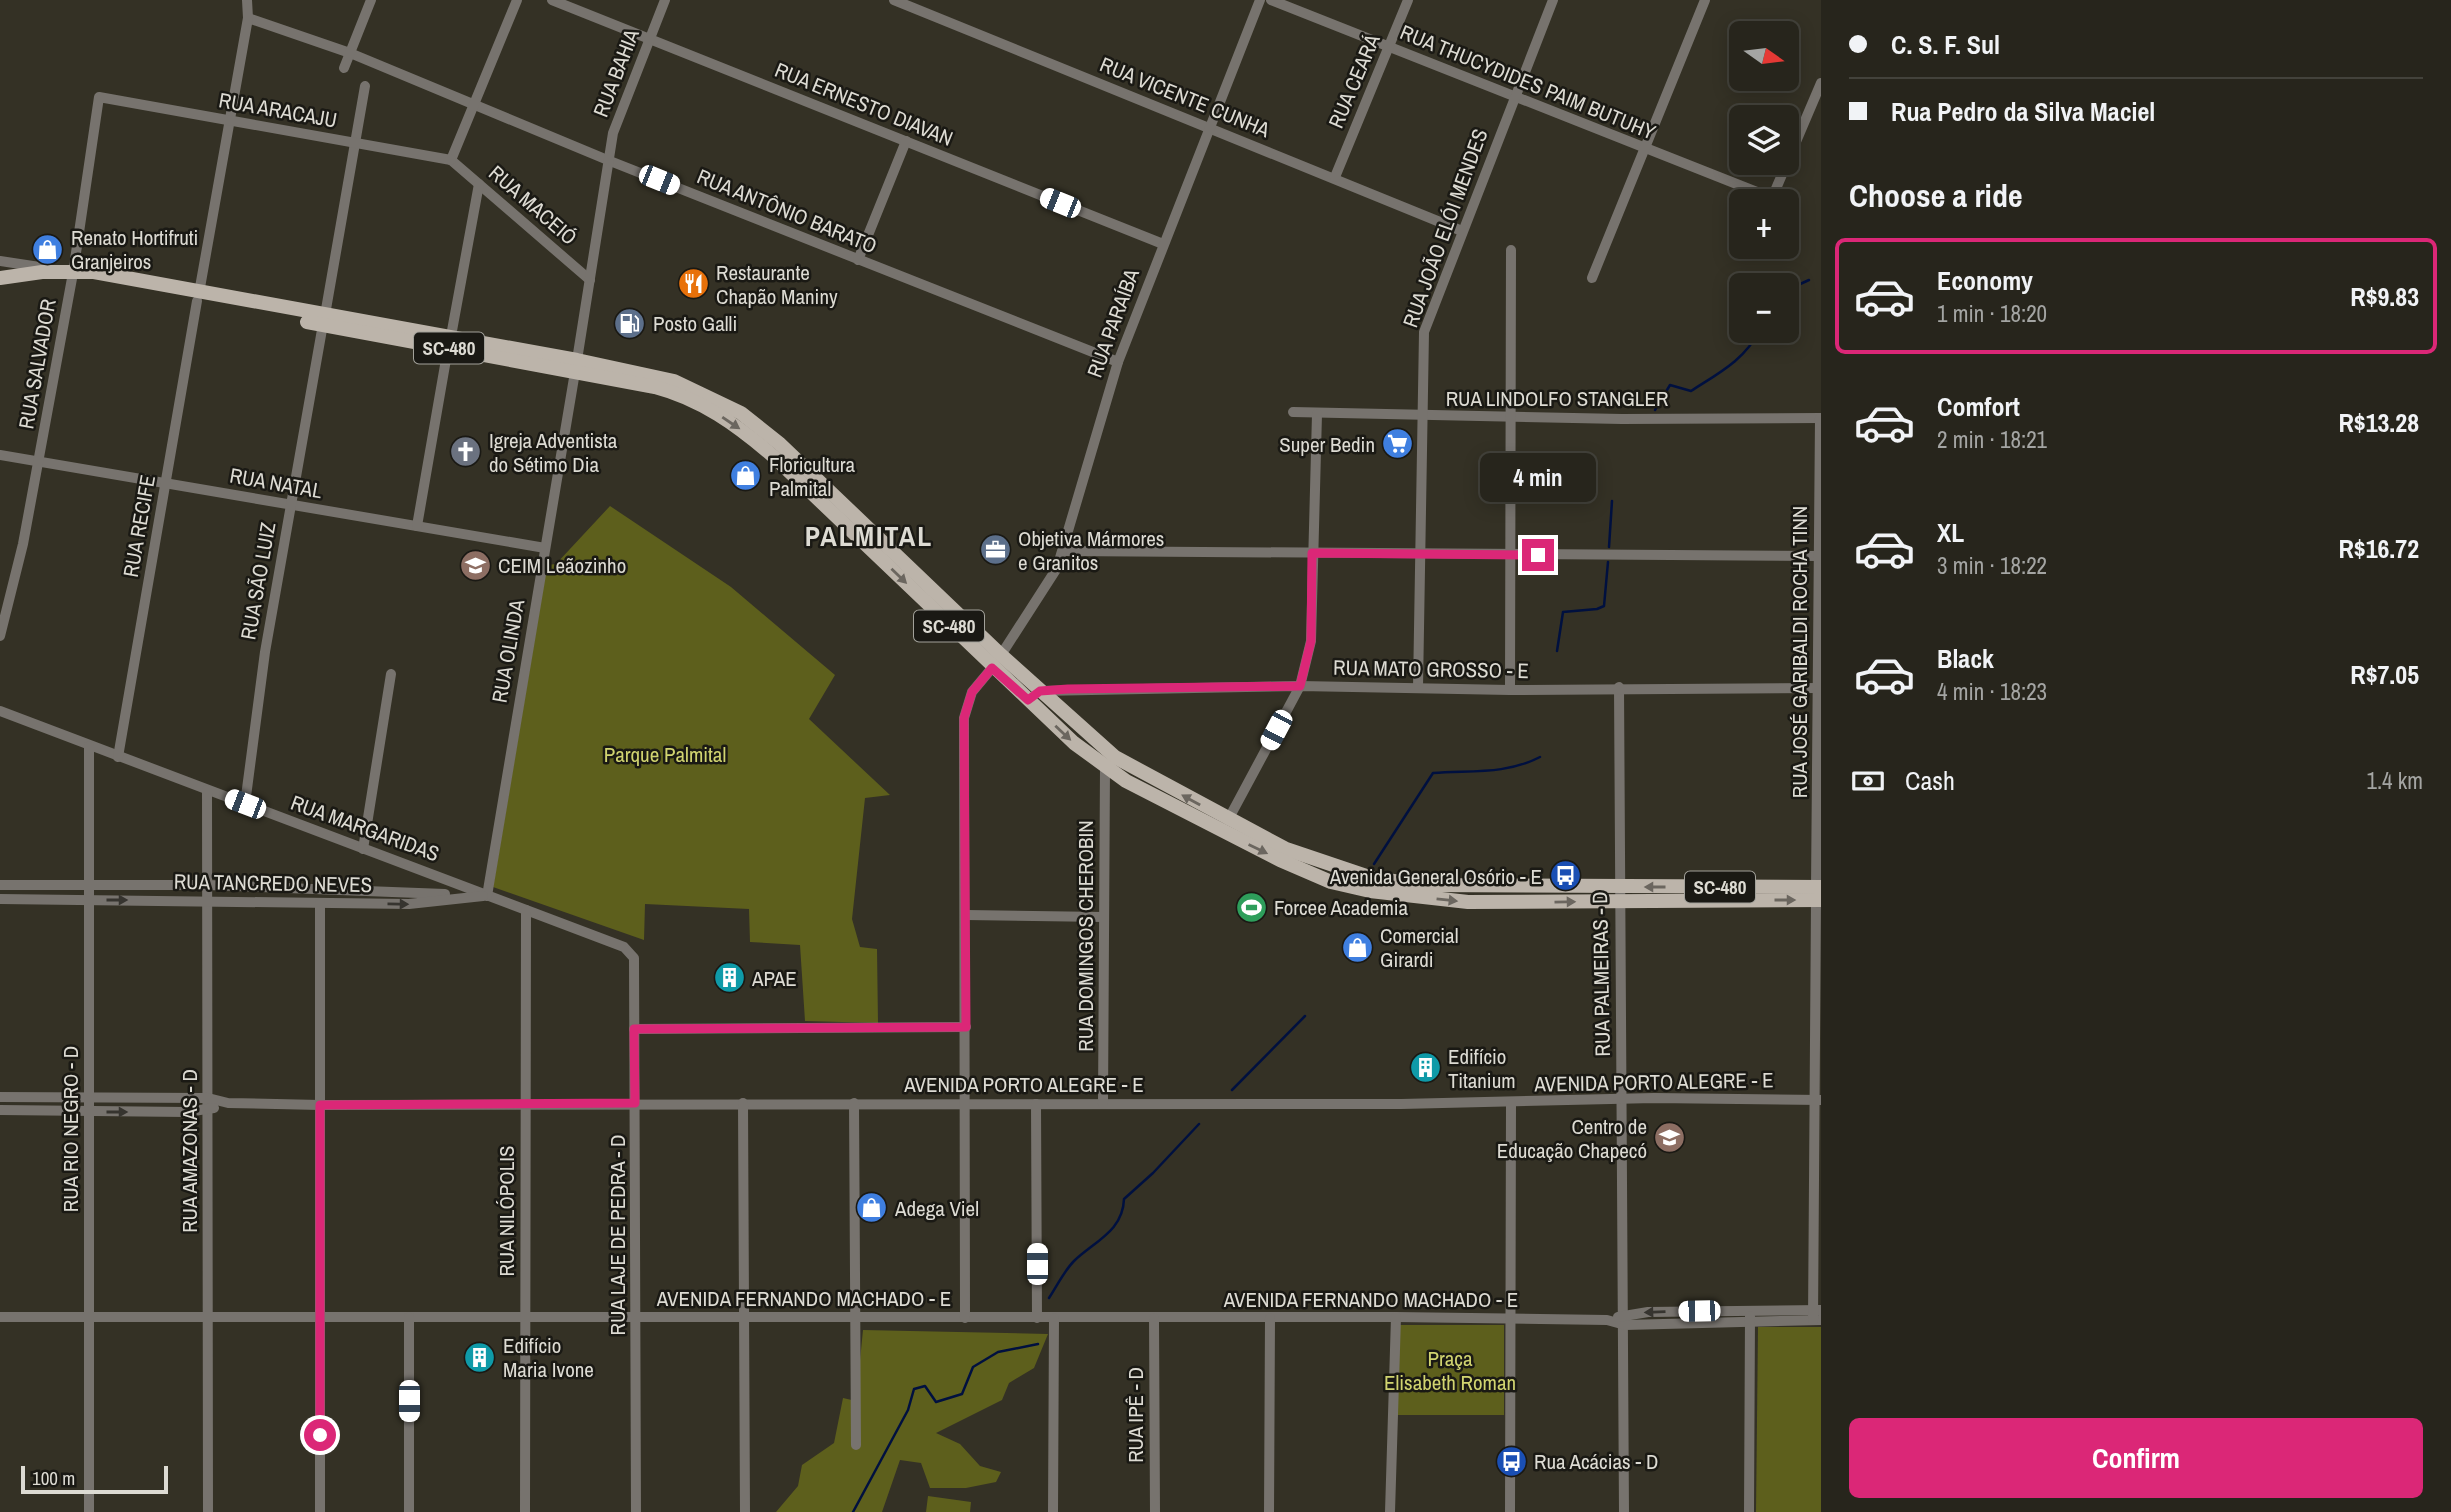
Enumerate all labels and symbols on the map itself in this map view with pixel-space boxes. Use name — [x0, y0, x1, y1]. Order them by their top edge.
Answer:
street label: RUA THUCYDIDES PAIM BUTUHY — [1396, 17, 1660, 147]
north arrow — [1729, 21, 1799, 91]
street label: RUA BAHIA — [586, 24, 646, 121]
street label: RUA CEARÁ — [1321, 29, 1387, 132]
street label: RUA VICENTE CUNHA — [1096, 50, 1275, 145]
street label: RUA ERNESTO DIAVAN — [771, 55, 957, 153]
street label: RUA ARACAJU — [217, 85, 339, 135]
street label: RUA JOÃO ELÓI MENDES — [1396, 125, 1494, 331]
street label: RUA MACEIÓ — [483, 159, 583, 251]
car — [636, 162, 683, 198]
street label: RUA ANTÔNIO BARATO — [693, 162, 881, 260]
car — [1037, 185, 1084, 221]
place label: Renato Hortifruti Granjeiros — [71, 223, 198, 276]
shop icon: Renato Hortifruti Granjeiros — [31, 232, 65, 266]
place label: Restaurante Chapão Maniny — [716, 258, 838, 311]
street label: RUA PARAÍBA — [1080, 264, 1146, 381]
restaurant icon: Restaurante Chapão Maniny — [676, 267, 710, 301]
street label: RUA SALVADOR — [11, 297, 63, 431]
fuel station icon: Posto Galli — [613, 306, 647, 340]
place label: Posto Galli — [653, 309, 737, 338]
road number: SC-480 — [414, 332, 484, 364]
street label: RUA LINDOLFO STANGLER — [1446, 384, 1668, 413]
one-way arrow — [722, 416, 740, 430]
place label: Igreja Adventista do Sétimo Dia — [489, 426, 618, 479]
supermarket icon: Super Bedin — [1381, 427, 1415, 461]
place label: Super Bedin — [1279, 430, 1375, 459]
church icon: Igreja Adventista do Sétimo Dia — [449, 435, 483, 469]
place label: Floricultura Palmital — [769, 450, 856, 503]
callout: 4 min — [1480, 454, 1596, 503]
shop icon: Floricultura Palmital — [729, 459, 763, 493]
street label: RUA NATAL — [228, 461, 325, 505]
street label: RUA RECIFE — [116, 473, 162, 579]
street label: RUA JOSÉ GARIBALDI ROCHA TINN — [1785, 506, 1814, 798]
district label: PALMITAL — [805, 517, 933, 555]
street label: RUA SÃO LUIZ — [233, 520, 283, 642]
place label: Objetiva Mármores e Granitos — [1018, 524, 1164, 577]
office icon: Objetiva Mármores e Granitos — [978, 533, 1012, 567]
route end — [1522, 539, 1554, 571]
school or university icon: CEIM Leãozinho — [458, 548, 492, 582]
place label: CEIM Leãozinho — [498, 551, 626, 580]
one-way arrow — [890, 568, 907, 585]
street label: RUA OLINDA — [485, 597, 531, 705]
road number: SC-480 — [914, 610, 984, 642]
street label: RUA MATO GROSSO - E — [1333, 653, 1529, 685]
car — [1257, 707, 1296, 753]
one-way arrow — [1054, 725, 1071, 741]
park label: Parque Palmital — [604, 740, 726, 769]
car — [222, 787, 269, 821]
street label: RUA MARGARIDAS — [287, 788, 443, 868]
one-way arrow — [1181, 794, 1201, 805]
street label: RUA DOMINGOS CHEROBIN — [1071, 820, 1100, 1052]
one-way arrow — [1248, 844, 1268, 855]
bus stop icon: Avenida General Osório - E — [1548, 859, 1582, 893]
place label: Avenida General Osório - E — [1329, 862, 1542, 891]
street label: RUA TANCREDO NEVES — [174, 867, 372, 899]
road number: SC-480 — [1685, 872, 1755, 902]
one-way arrow — [1644, 881, 1666, 893]
sports icon: Forcee Academia — [1234, 890, 1268, 924]
street label: RUA PALMEIRAS - D — [1585, 891, 1617, 1057]
place label: Forcee Academia — [1274, 893, 1409, 922]
one-way arrow — [106, 894, 128, 906]
one-way arrow — [1436, 894, 1458, 905]
one-way arrow — [1774, 895, 1796, 906]
one-way arrow — [1554, 897, 1576, 908]
one-way arrow — [387, 898, 409, 910]
place label: Comercial Girardi — [1380, 921, 1458, 974]
shop icon: Comercial Girardi — [1340, 930, 1374, 964]
building icon: APAE — [712, 961, 746, 995]
place label: APAE — [751, 964, 797, 993]
place label: Edifício Titanium — [1448, 1042, 1516, 1095]
street label: RUA RIO NEGRO - D — [56, 1046, 85, 1212]
building icon: Edifício Titanium — [1408, 1051, 1442, 1085]
street label: AVENIDA PORTO ALEGRE - E — [1533, 1065, 1774, 1099]
street label: RUA AMAZONAS - D — [175, 1069, 204, 1233]
street label: AVENIDA PORTO ALEGRE - E — [903, 1070, 1144, 1099]
one-way arrow — [106, 1106, 128, 1118]
place label: Centro de Educação Chapecó — [1497, 1112, 1647, 1165]
school or university icon: Centro de Educação Chapecó — [1653, 1121, 1687, 1155]
street label: RUA LAJE DE PEDRA - D — [603, 1135, 632, 1335]
street label: RUA NILÓPOLIS — [492, 1145, 521, 1277]
shop icon: Adega Viel — [855, 1191, 889, 1225]
place label: Adega Viel — [894, 1194, 979, 1223]
car — [1027, 1243, 1048, 1285]
street label: AVENIDA FERNANDO MACHADO - E — [656, 1284, 951, 1313]
street label: AVENIDA FERNANDO MACHADO - E — [1223, 1285, 1518, 1314]
car — [1678, 1300, 1721, 1322]
one-way arrow — [1644, 1306, 1666, 1318]
place label: Edifício Maria Ivone — [503, 1331, 594, 1384]
building icon: Edifício Maria Ivone — [463, 1340, 497, 1374]
park label: Praça Elisabeth Roman — [1384, 1344, 1516, 1397]
street label: RUA IPÊ - D — [1121, 1367, 1150, 1463]
car — [399, 1380, 420, 1422]
route start — [304, 1419, 336, 1451]
bus stop icon: Rua Acácias - D — [1494, 1444, 1528, 1478]
place label: Rua Acácias - D — [1534, 1447, 1658, 1476]
scale bar — [21, 1463, 168, 1495]

